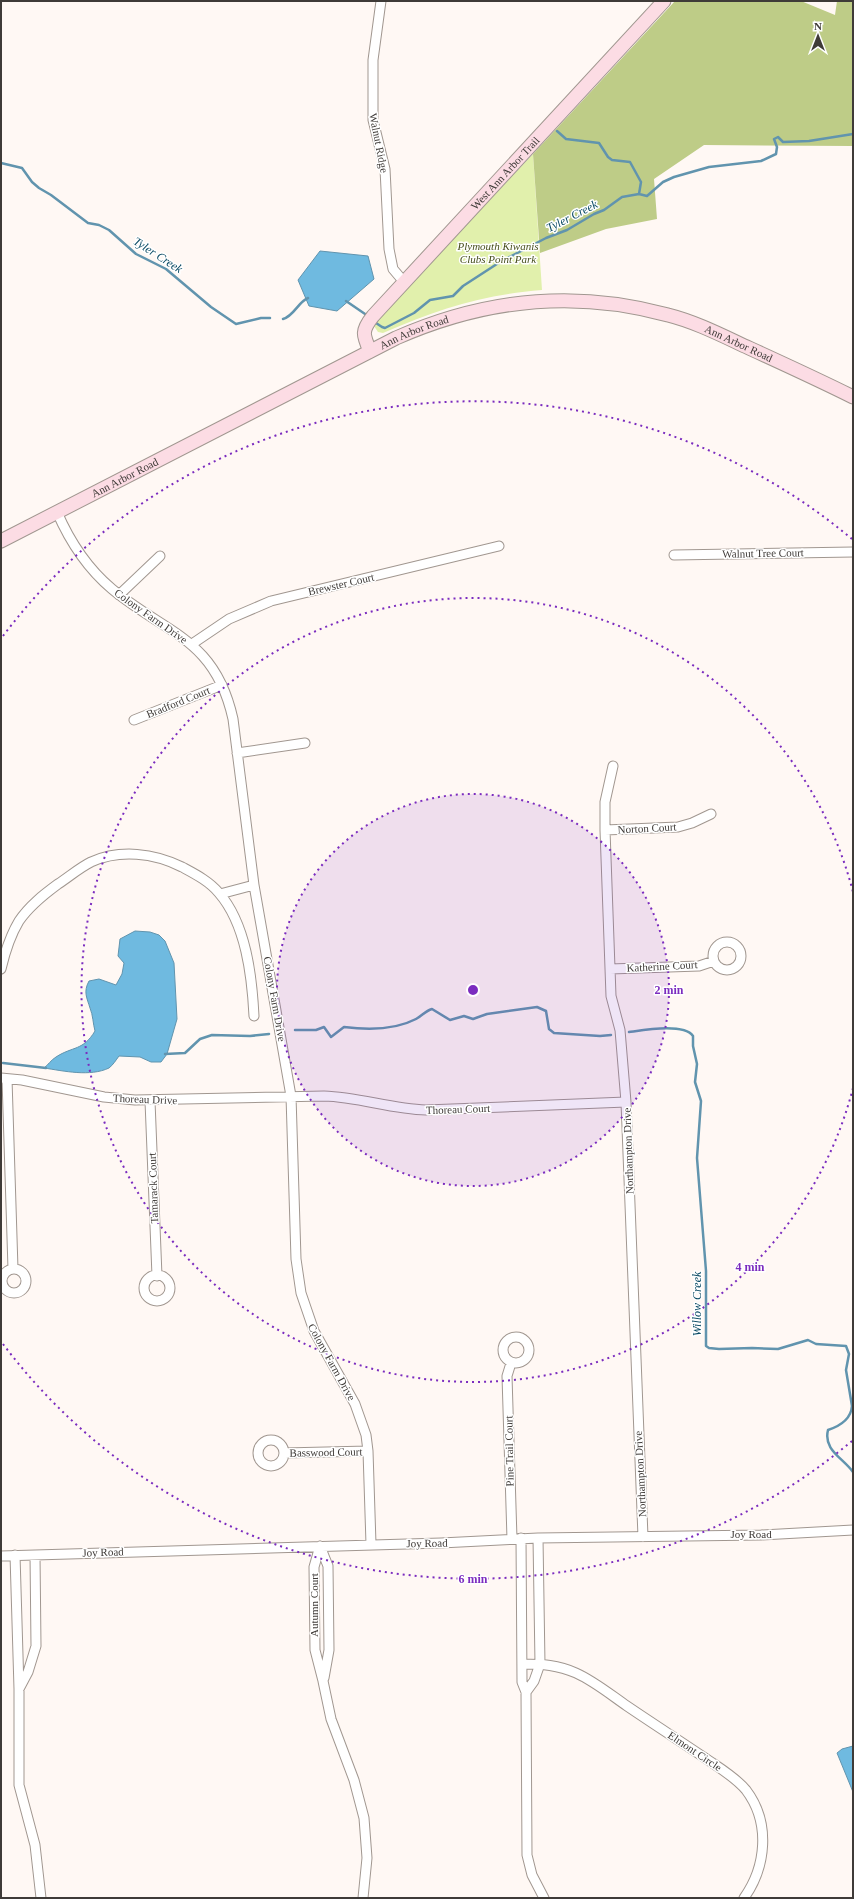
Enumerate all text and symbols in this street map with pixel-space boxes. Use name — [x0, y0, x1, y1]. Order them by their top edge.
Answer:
north arrow — [798, 16, 838, 56]
text: N — [814, 20, 822, 32]
street label: Walnut Ridge — [367, 112, 391, 174]
street label: West Ann Arbor Trail — [468, 134, 542, 212]
water label: Tyler Creek — [544, 197, 601, 235]
water label: Tyler Creek — [131, 234, 186, 276]
park label: Plymouth Kiwanis Clubs Point Park — [457, 240, 538, 265]
street label: Ann Arbor Road — [377, 313, 450, 351]
street label: Ann Arbor Road — [703, 322, 775, 364]
street label: Ann Arbor Road — [89, 455, 160, 500]
street label: Walnut Tree Court — [722, 546, 804, 560]
street label: Brewster Court — [307, 571, 375, 597]
street label: Colony Farm Drive — [112, 586, 190, 646]
street label: Bradford Court — [144, 684, 212, 720]
street label: Norton Court — [617, 820, 677, 836]
street label: Colony Farm Drive — [262, 956, 288, 1043]
street label: Katherine Court — [626, 958, 698, 974]
centre of rings — [466, 983, 480, 997]
text: 2 min — [654, 983, 684, 997]
street label: Thoreau Drive — [113, 1092, 178, 1106]
street label: Thoreau Court — [426, 1102, 490, 1116]
street label: Northampton Drive — [620, 1107, 636, 1194]
street label: Tamarack Court — [146, 1152, 160, 1224]
text: 4 min — [735, 1260, 765, 1274]
water label: Willow Creek — [690, 1271, 704, 1336]
street label: Colony Farm Drive — [306, 1321, 358, 1403]
street label: Pine Trail Court — [502, 1415, 516, 1487]
street label: Northampton Drive — [632, 1430, 648, 1517]
street label: Basswood Court — [289, 1445, 363, 1459]
street label: Joy Road — [730, 1528, 772, 1540]
street label: Joy Road — [406, 1537, 448, 1549]
street label: Joy Road — [82, 1545, 124, 1559]
text: 6 min — [458, 1572, 488, 1586]
street label: Autumn Court — [308, 1573, 320, 1637]
street label: Elmont Circle — [666, 1729, 724, 1773]

